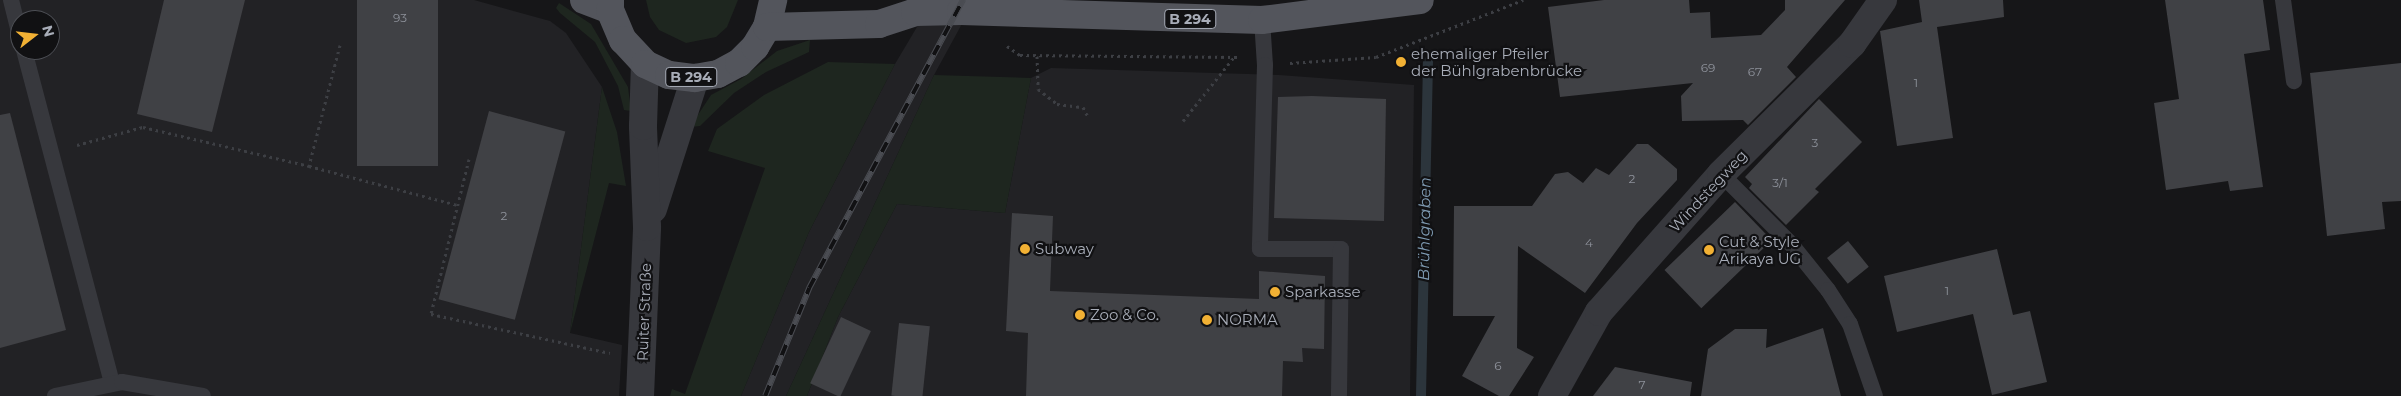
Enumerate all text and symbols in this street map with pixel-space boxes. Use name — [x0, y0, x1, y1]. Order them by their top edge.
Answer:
road number: B 294 — [1164, 8, 1216, 30]
north arrow — [10, 10, 60, 60]
house number: 93 — [393, 11, 407, 25]
text: N — [38, 23, 59, 39]
place label: ehemaliger Pfeiler der Bühlgrabenbrücke — [1411, 44, 1582, 79]
marker: ehemaliger Pfeiler der Bühlgrabenbrücke — [1395, 56, 1407, 68]
house number: 69 — [1701, 61, 1715, 75]
house number: 67 — [1748, 65, 1762, 79]
road number: B 294 — [665, 66, 717, 88]
house number: 1 — [1914, 76, 1918, 90]
house number: 3 — [1812, 136, 1818, 150]
street label: Windstegweg — [1665, 146, 1751, 236]
house number: 2 — [1629, 172, 1635, 186]
house number: 3/1 — [1772, 176, 1788, 190]
water label: Brühlgraben — [1414, 177, 1436, 281]
house number: 2 — [501, 209, 507, 223]
place label: Cut & Style Arikaya UG — [1719, 232, 1801, 267]
house number: 4 — [1585, 236, 1593, 250]
place label: Subway — [1035, 240, 1094, 258]
marker: Subway — [1019, 243, 1031, 255]
marker: Cut & Style Arikaya UG — [1703, 244, 1715, 256]
street label: Ruiter Straße — [633, 263, 655, 361]
place label: Sparkasse — [1285, 283, 1360, 301]
house number: 1 — [1945, 284, 1949, 298]
marker: Sparkasse — [1269, 286, 1281, 298]
place label: Zoo & Co. — [1090, 306, 1159, 324]
marker: Zoo & Co. — [1074, 309, 1086, 321]
place label: NORMA — [1217, 311, 1278, 329]
marker: NORMA — [1201, 314, 1213, 326]
house number: 6 — [1494, 359, 1502, 373]
house number: 7 — [1638, 378, 1646, 392]

